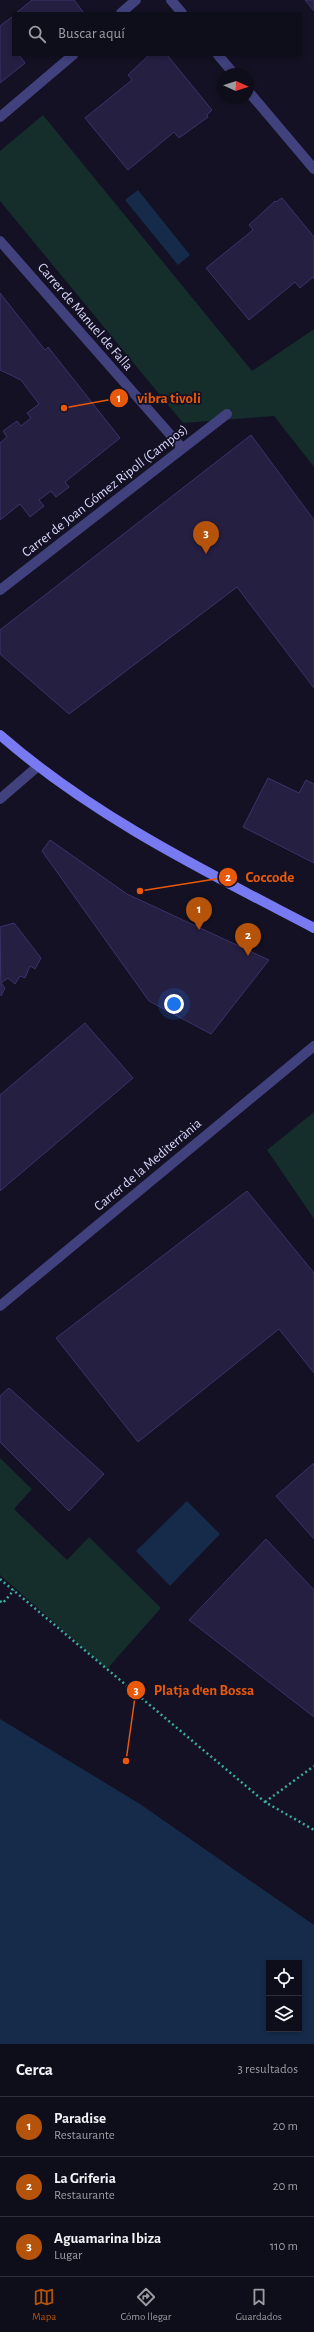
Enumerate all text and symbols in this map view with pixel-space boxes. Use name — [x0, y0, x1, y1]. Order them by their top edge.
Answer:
search box — [12, 12, 302, 56]
icon: search — [26, 23, 48, 45]
text: Buscar aquí — [58, 26, 125, 41]
north arrow — [218, 68, 254, 104]
street label: Carrer de Manuel de Falla — [35, 261, 136, 374]
callout: vibra tivoli — [109, 385, 209, 412]
text: vibra tivoli — [137, 391, 201, 406]
text: 1 — [117, 392, 121, 404]
street label: Carrer de Joan Gómez Ripoll (Campos) — [20, 422, 190, 560]
pin: 3 — [193, 521, 219, 554]
callout: Coccode — [218, 863, 303, 890]
text: Coccode — [246, 870, 294, 885]
text: 2 — [225, 871, 231, 883]
pin: 1 — [186, 897, 212, 930]
pin: 2 — [235, 923, 261, 956]
your location — [164, 994, 184, 1014]
street label: Carrer de la Mediterrània — [92, 1116, 205, 1214]
callout: Platja d'en Bossa — [126, 1676, 263, 1703]
text: Platja d'en Bossa — [154, 1683, 254, 1698]
text: 3 — [133, 1684, 139, 1696]
map controls — [266, 1960, 302, 2032]
button: locate — [266, 1960, 302, 1996]
button: layers — [266, 1996, 302, 2032]
text: Cerca — [16, 2061, 53, 2078]
text: 3 resultados — [238, 2063, 298, 2076]
text: Paradise — [54, 2111, 106, 2126]
text: 1 — [27, 2120, 31, 2133]
text: 20 m — [273, 2120, 298, 2133]
text: Restaurante — [54, 2129, 115, 2142]
text: La Griferia — [54, 2171, 116, 2186]
text: 2 — [26, 2180, 32, 2193]
text: 20 m — [273, 2180, 298, 2193]
text: Restaurante — [54, 2189, 115, 2202]
text: Aguamarina Ibiza — [54, 2231, 161, 2246]
text: 3 — [26, 2240, 32, 2253]
text: 110 m — [270, 2240, 298, 2253]
text: Lugar — [54, 2249, 82, 2262]
tab: Mapa — [32, 2286, 56, 2323]
tab: Cómo llegar — [120, 2286, 171, 2323]
tab: Guardados — [235, 2286, 282, 2323]

